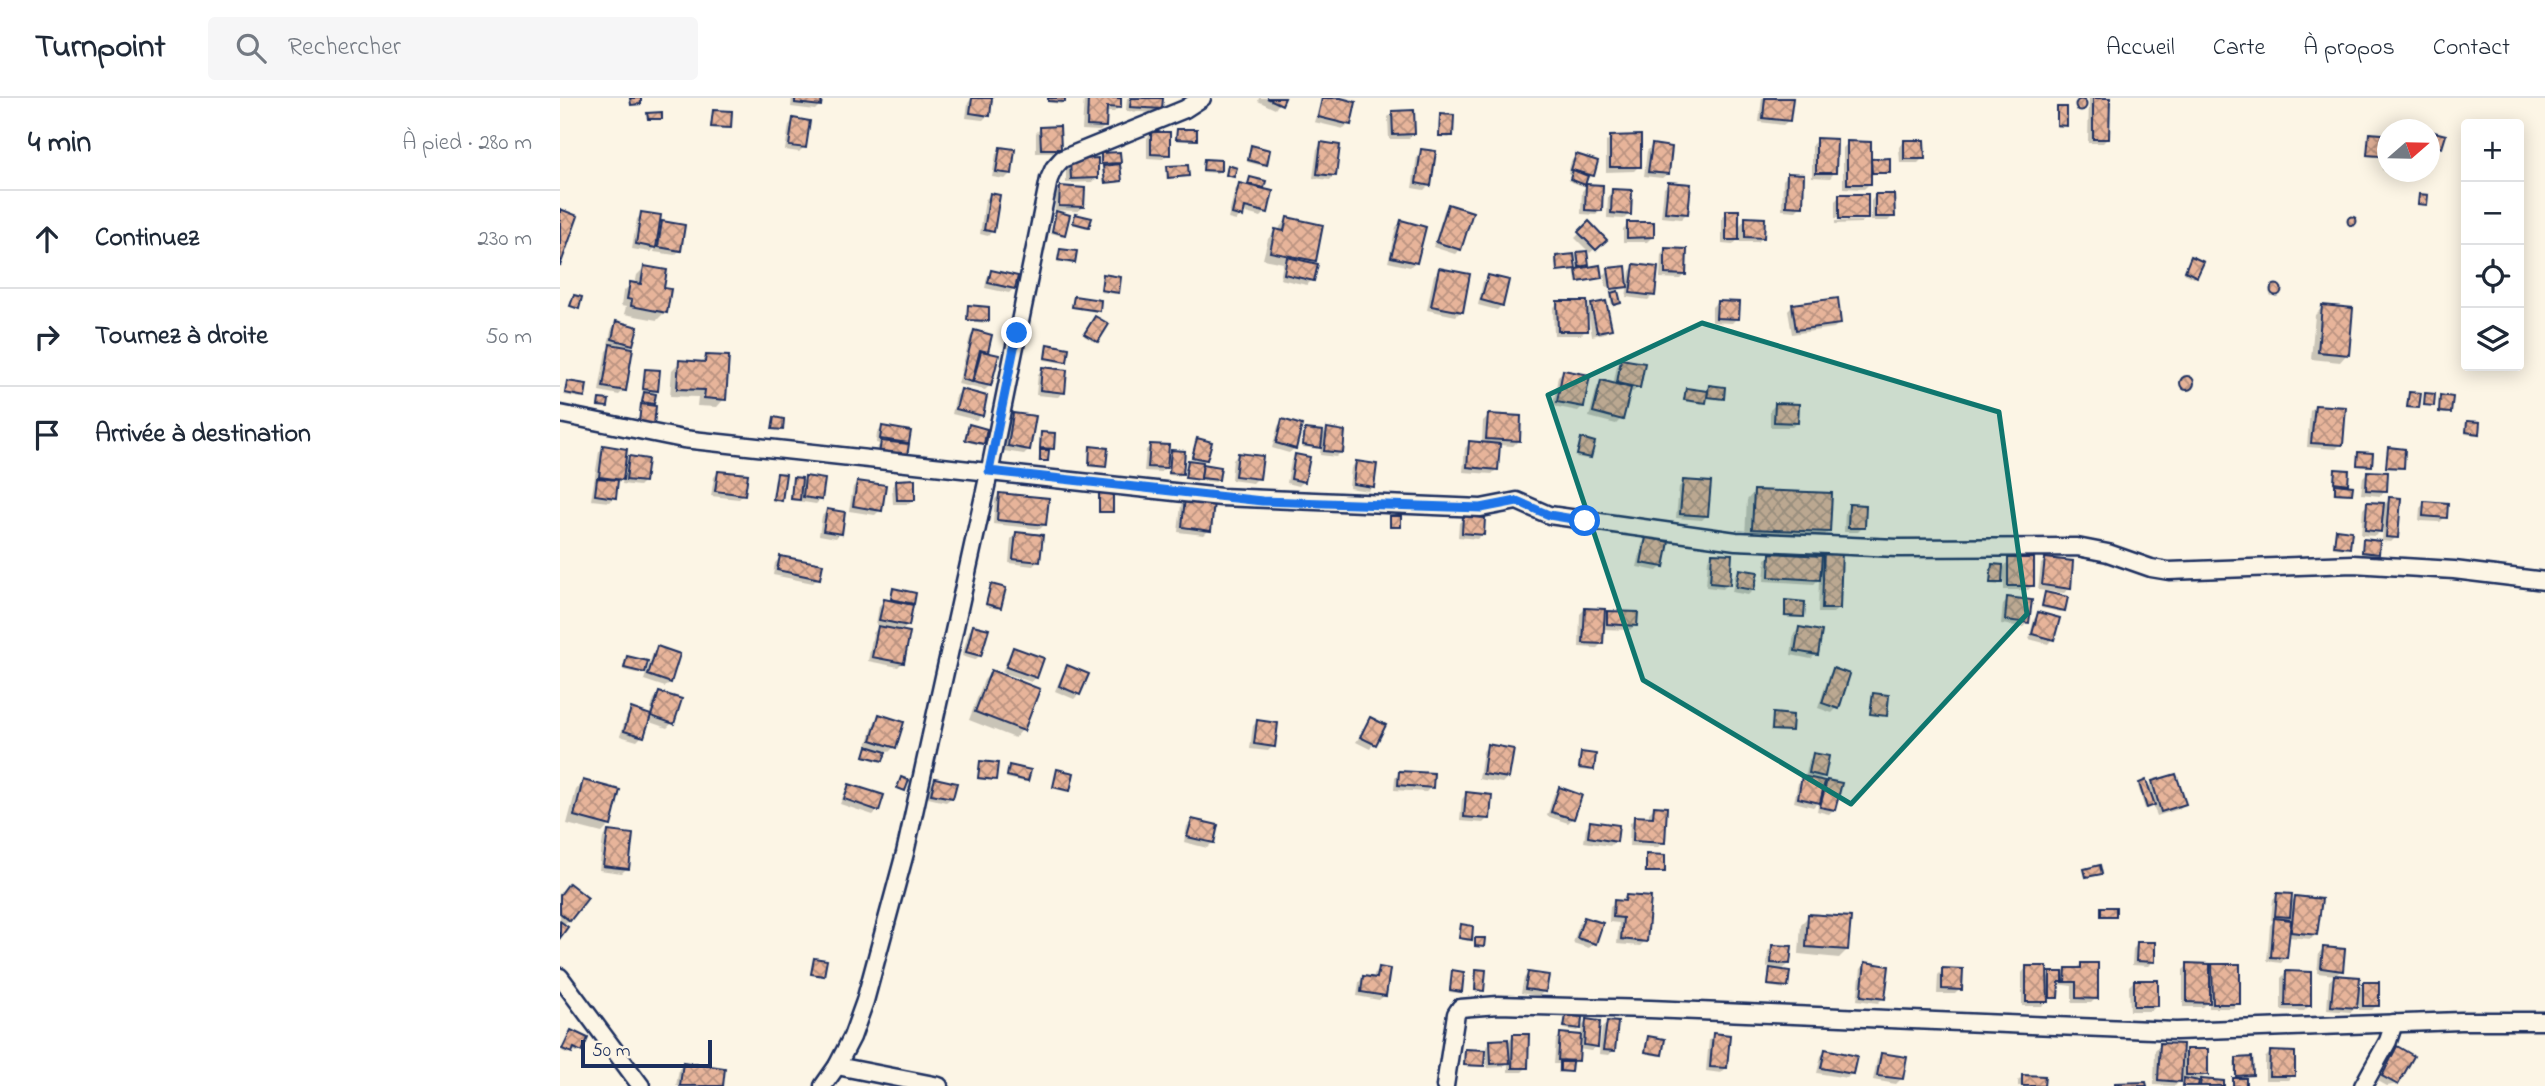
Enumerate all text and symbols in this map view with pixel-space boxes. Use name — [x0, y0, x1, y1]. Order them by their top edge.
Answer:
search box — [208, 17, 698, 80]
text: Turnpoint — [35, 24, 166, 72]
icon: search — [232, 29, 270, 67]
text: Rechercher — [288, 29, 401, 67]
text: Accueil — [2106, 31, 2175, 66]
text: Carte — [2213, 31, 2265, 66]
text: À propos — [2303, 31, 2395, 66]
text: Contact — [2433, 31, 2510, 66]
north arrow — [2377, 119, 2440, 182]
map controls — [2461, 119, 2524, 371]
button: + — [2461, 119, 2524, 182]
text: 4 min — [28, 122, 91, 166]
text: À pied · 280 m — [402, 127, 532, 160]
button: − — [2461, 182, 2524, 245]
icon: ahead — [28, 220, 66, 258]
text: Continuez — [95, 220, 199, 258]
text: 230 m — [478, 223, 532, 256]
button: locate — [2461, 245, 2524, 308]
button: layers — [2461, 308, 2524, 371]
route end — [1001, 317, 1032, 348]
icon: right — [28, 318, 66, 356]
text: Tournez à droite — [95, 318, 268, 356]
text: 50 m — [485, 321, 532, 354]
icon: arrive — [28, 416, 66, 454]
text: Arrivée à destination — [95, 416, 311, 454]
route start — [1569, 505, 1600, 536]
scale bar — [581, 1037, 712, 1069]
text: 50 m — [592, 1038, 631, 1065]

